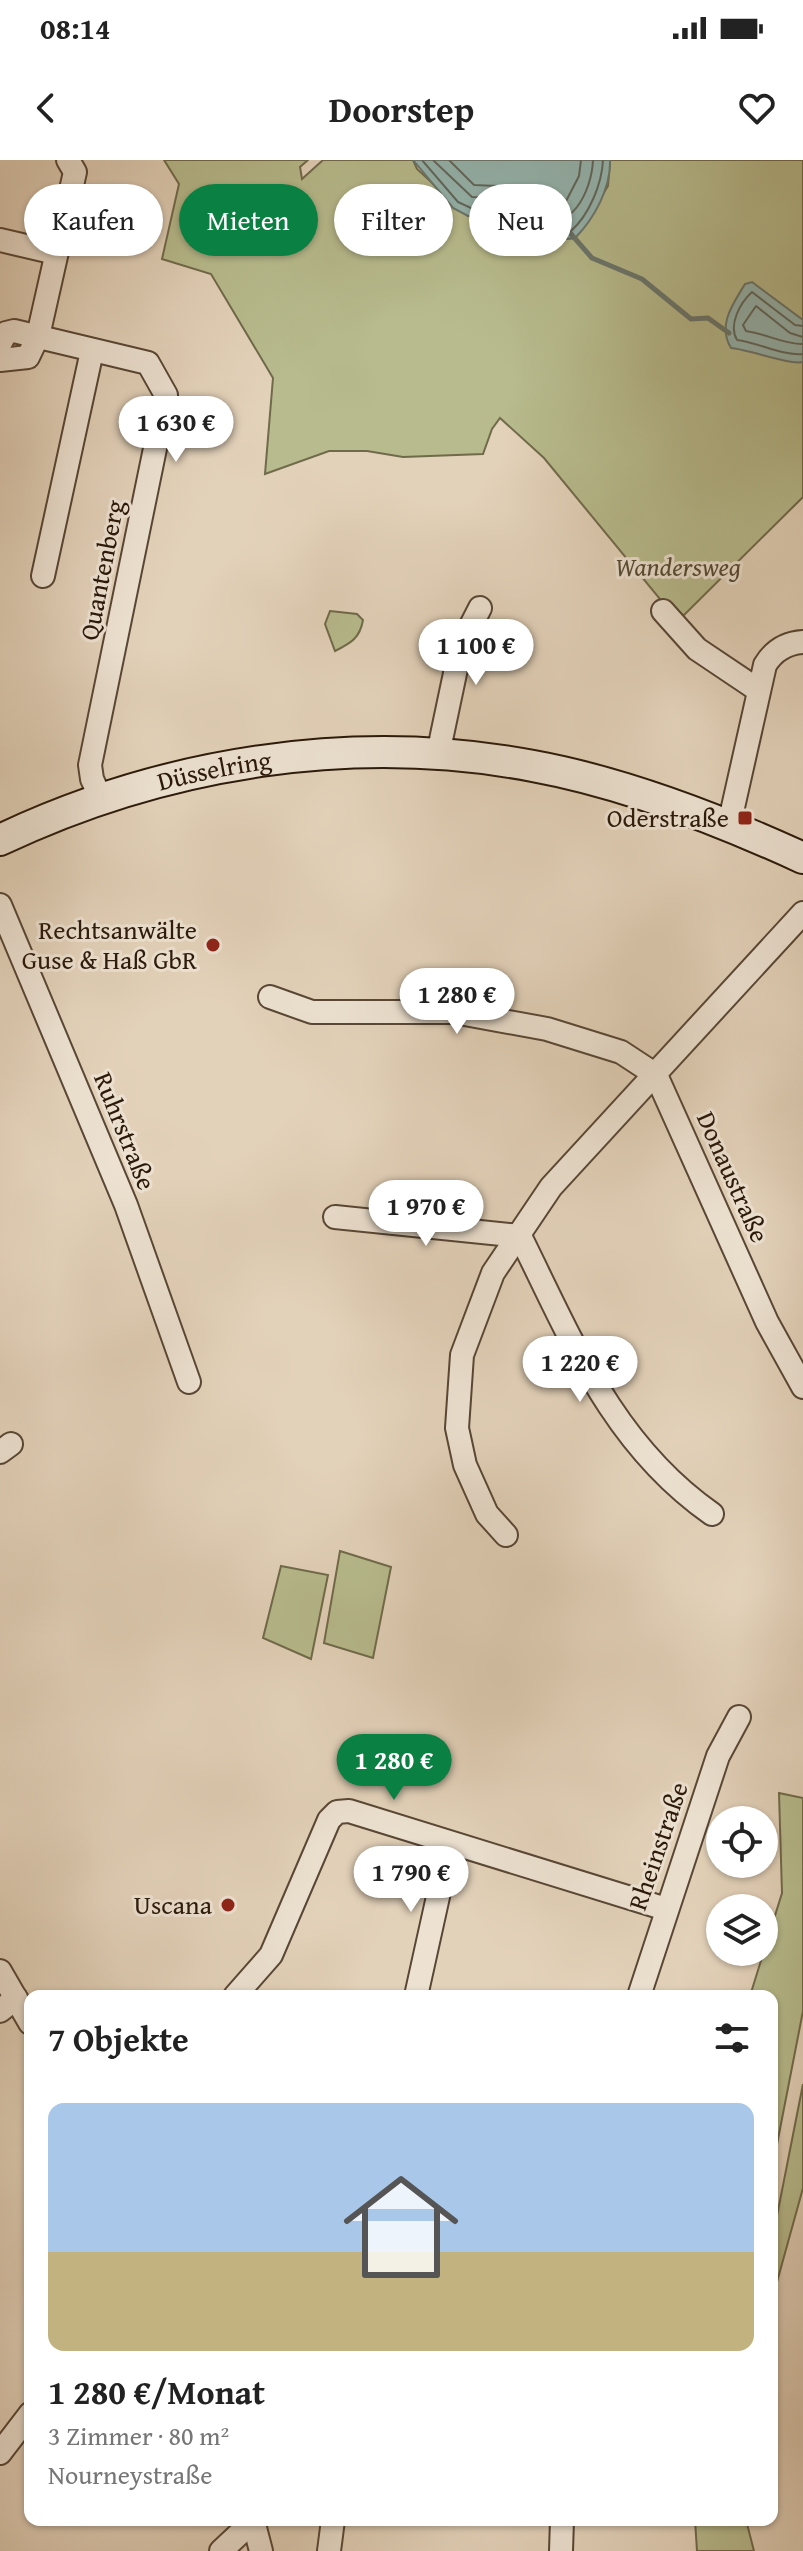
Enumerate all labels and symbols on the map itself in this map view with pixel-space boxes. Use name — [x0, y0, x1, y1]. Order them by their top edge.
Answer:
pin: 1 630 € — [102, 396, 250, 464]
street label: Quantenberg — [69, 496, 134, 643]
park label: Wandersweg — [615, 547, 741, 586]
pin: 1 100 € — [402, 619, 550, 687]
street label: Düsselring — [153, 740, 274, 800]
place label: Oderstraße — [607, 798, 729, 837]
marker: Oderstraße — [736, 809, 754, 827]
place label: Rechtsanwälte Guse & Haß GbR — [22, 910, 197, 979]
marker: Rechtsanwälte Guse & Haß GbR — [204, 936, 222, 954]
pin: 1 280 € — [383, 968, 531, 1036]
street label: Ruhrstraße — [84, 1066, 167, 1196]
street label: Donaustraße — [687, 1105, 780, 1249]
pin: 1 970 € — [352, 1180, 500, 1248]
pin: 1 220 € — [506, 1336, 654, 1404]
pin: 1 280 € — [320, 1734, 468, 1802]
street label: Rheinstraße — [617, 1776, 698, 1915]
pin: 1 790 € — [337, 1846, 485, 1914]
place label: Uscana — [134, 1885, 213, 1924]
marker: Uscana — [219, 1896, 237, 1914]

